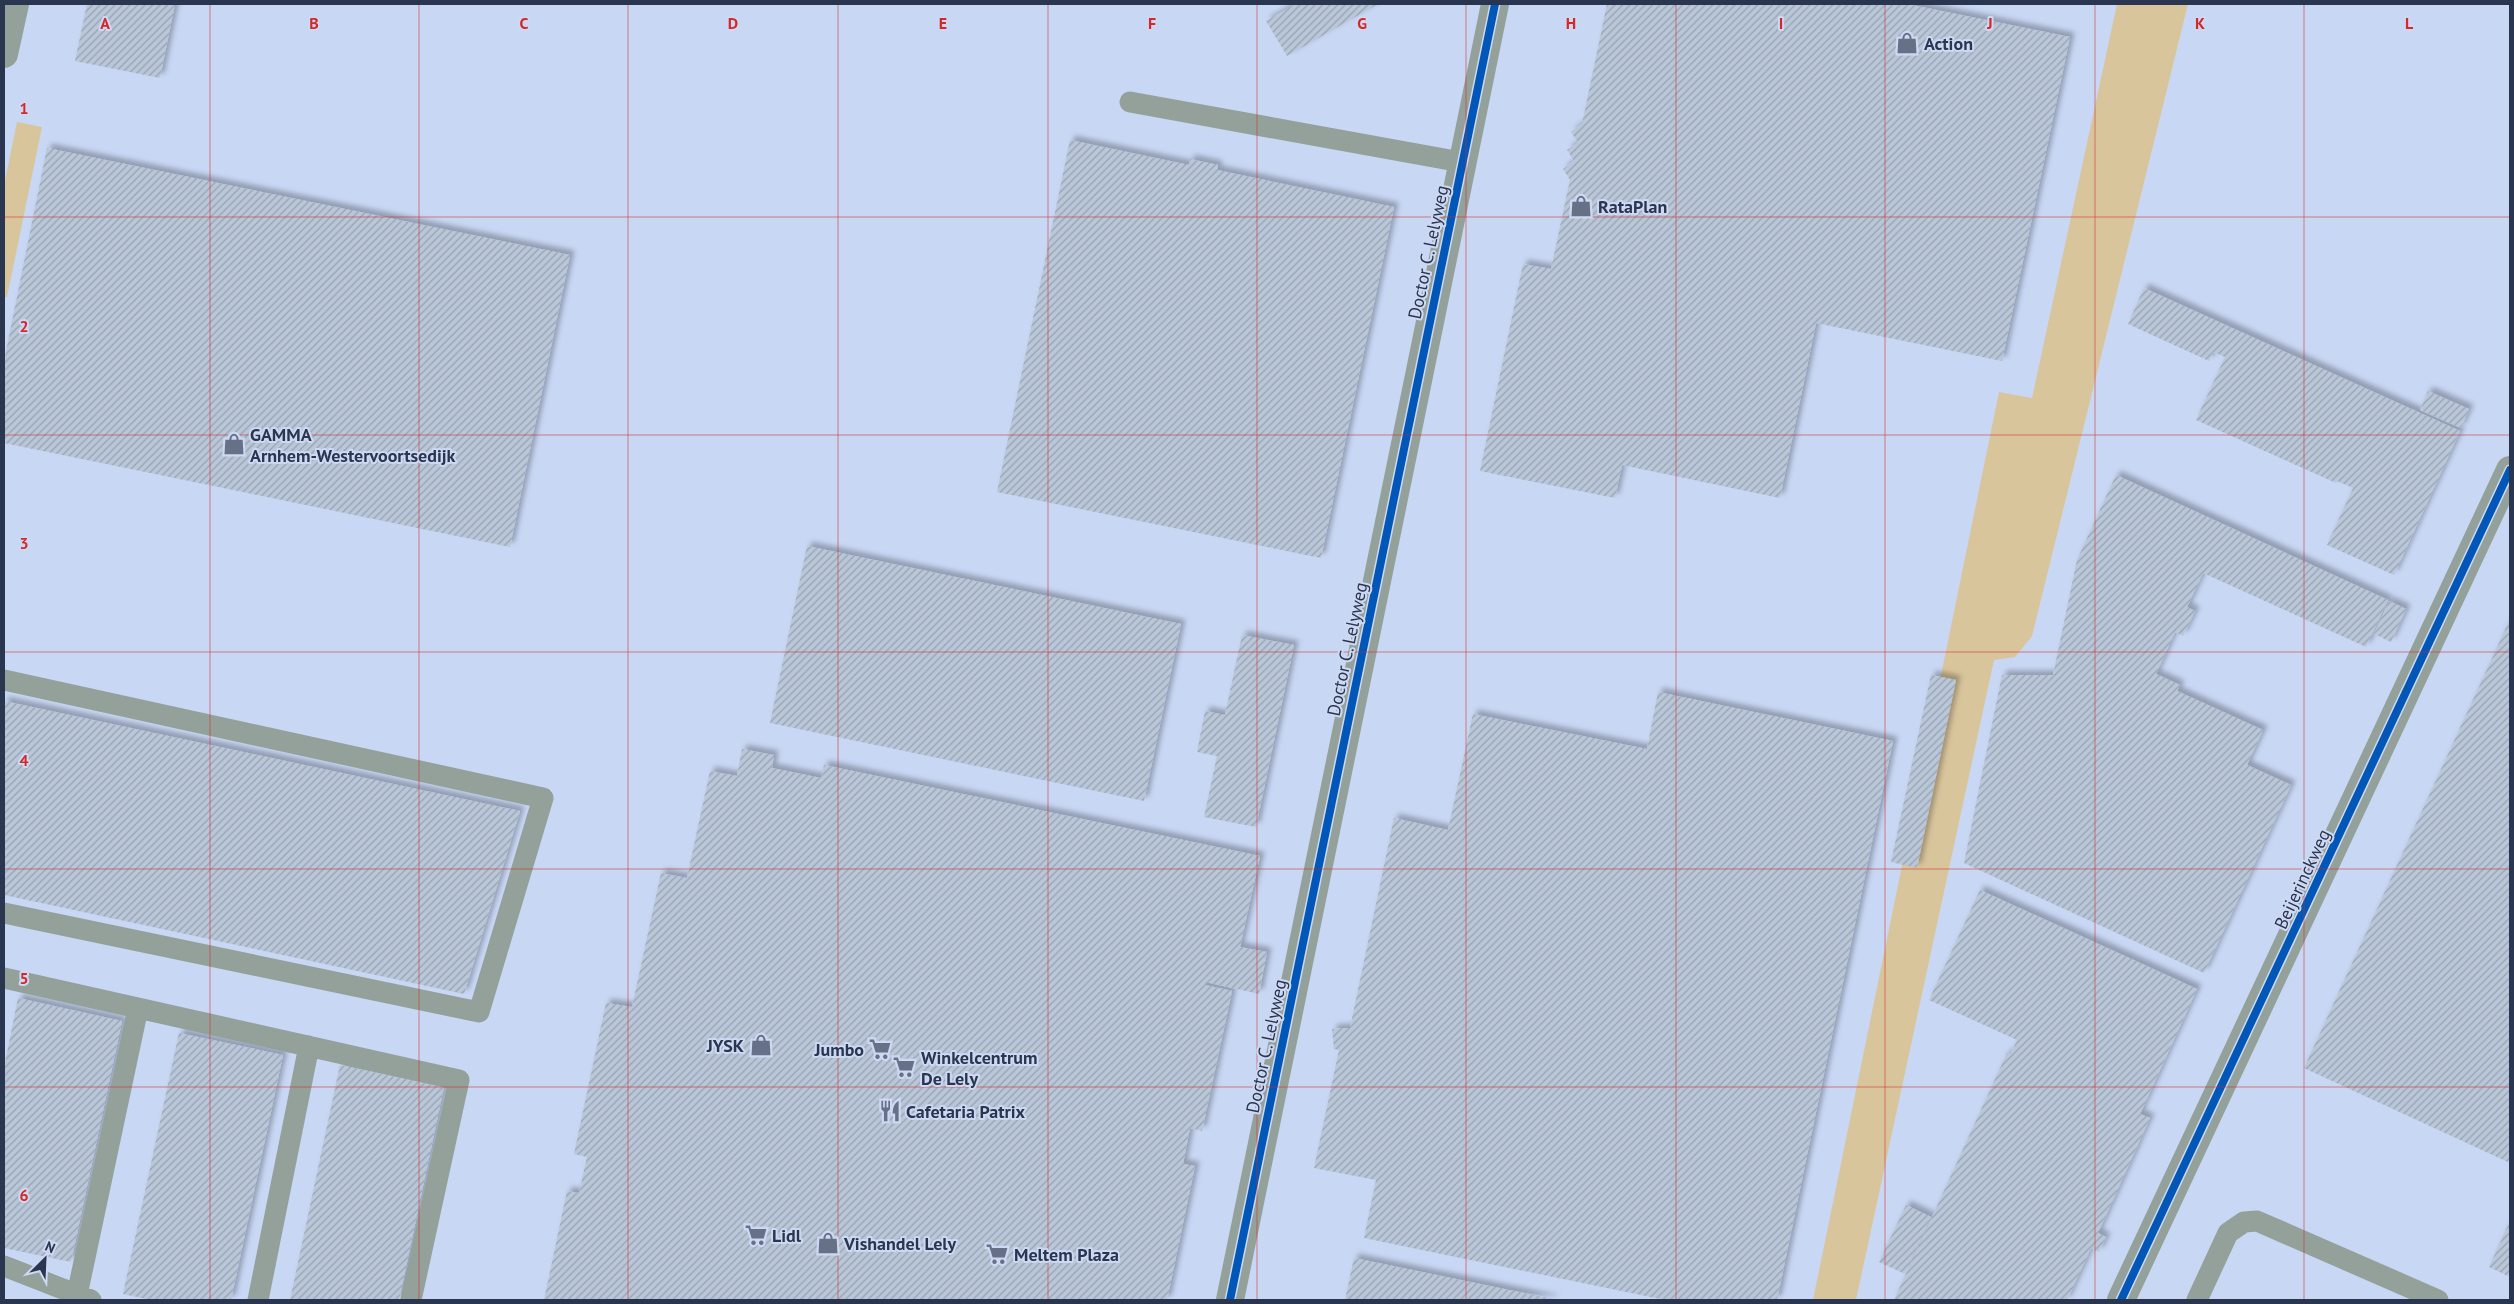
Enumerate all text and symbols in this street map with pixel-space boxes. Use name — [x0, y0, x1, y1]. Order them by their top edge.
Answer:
text: A — [100, 13, 110, 33]
text: B — [309, 13, 319, 33]
text: C — [520, 13, 529, 33]
text: D — [728, 13, 738, 33]
text: E — [939, 13, 947, 33]
text: F — [1148, 13, 1156, 33]
text: G — [1357, 13, 1367, 33]
text: H — [1566, 13, 1576, 33]
text: I — [1779, 13, 1783, 33]
text: J — [1986, 13, 1993, 33]
text: K — [2195, 13, 2205, 33]
text: L — [2405, 13, 2414, 33]
shop icon: Action — [1894, 30, 1920, 56]
place label: Action — [1924, 32, 1973, 55]
text: 1 — [19, 98, 29, 118]
street label: Doctor C. Lelyweg — [1403, 183, 1453, 321]
shop icon: RataPlan — [1568, 193, 1594, 219]
place label: RataPlan — [1598, 195, 1667, 218]
text: 2 — [19, 316, 29, 336]
place label: GAMMA Arnhem-Westervoortsedijk — [250, 423, 456, 467]
shop icon: GAMMA Arnhem-Westervoortsedijk — [221, 431, 247, 457]
text: 3 — [19, 533, 29, 553]
street label: Doctor C. Lelyweg — [1322, 580, 1372, 718]
text: 4 — [19, 750, 29, 770]
street label: Beijerinckweg — [2269, 825, 2335, 933]
text: 5 — [19, 968, 29, 988]
street label: Doctor C. Lelyweg — [1241, 977, 1291, 1115]
shop icon: JYSK — [748, 1032, 774, 1058]
place label: JYSK — [706, 1034, 744, 1057]
supermarket icon: Jumbo — [867, 1036, 893, 1062]
place label: Jumbo — [814, 1038, 864, 1061]
place label: Winkelcentrum De Lely — [921, 1046, 1037, 1090]
supermarket icon: Winkelcentrum De Lely — [891, 1054, 917, 1080]
restaurant icon: Cafetaria Patrix — [877, 1098, 903, 1124]
place label: Cafetaria Patrix — [906, 1100, 1026, 1123]
text: 6 — [19, 1185, 29, 1205]
supermarket icon: Lidl — [743, 1222, 769, 1248]
place label: Lidl — [772, 1224, 802, 1247]
shop icon: Vishandel Lely — [815, 1230, 841, 1256]
place label: Vishandel Lely — [843, 1232, 957, 1255]
north arrow — [20, 1234, 70, 1284]
text: N — [42, 1237, 58, 1257]
supermarket icon: Meltem Plaza — [984, 1241, 1010, 1267]
place label: Meltem Plaza — [1014, 1243, 1119, 1266]

